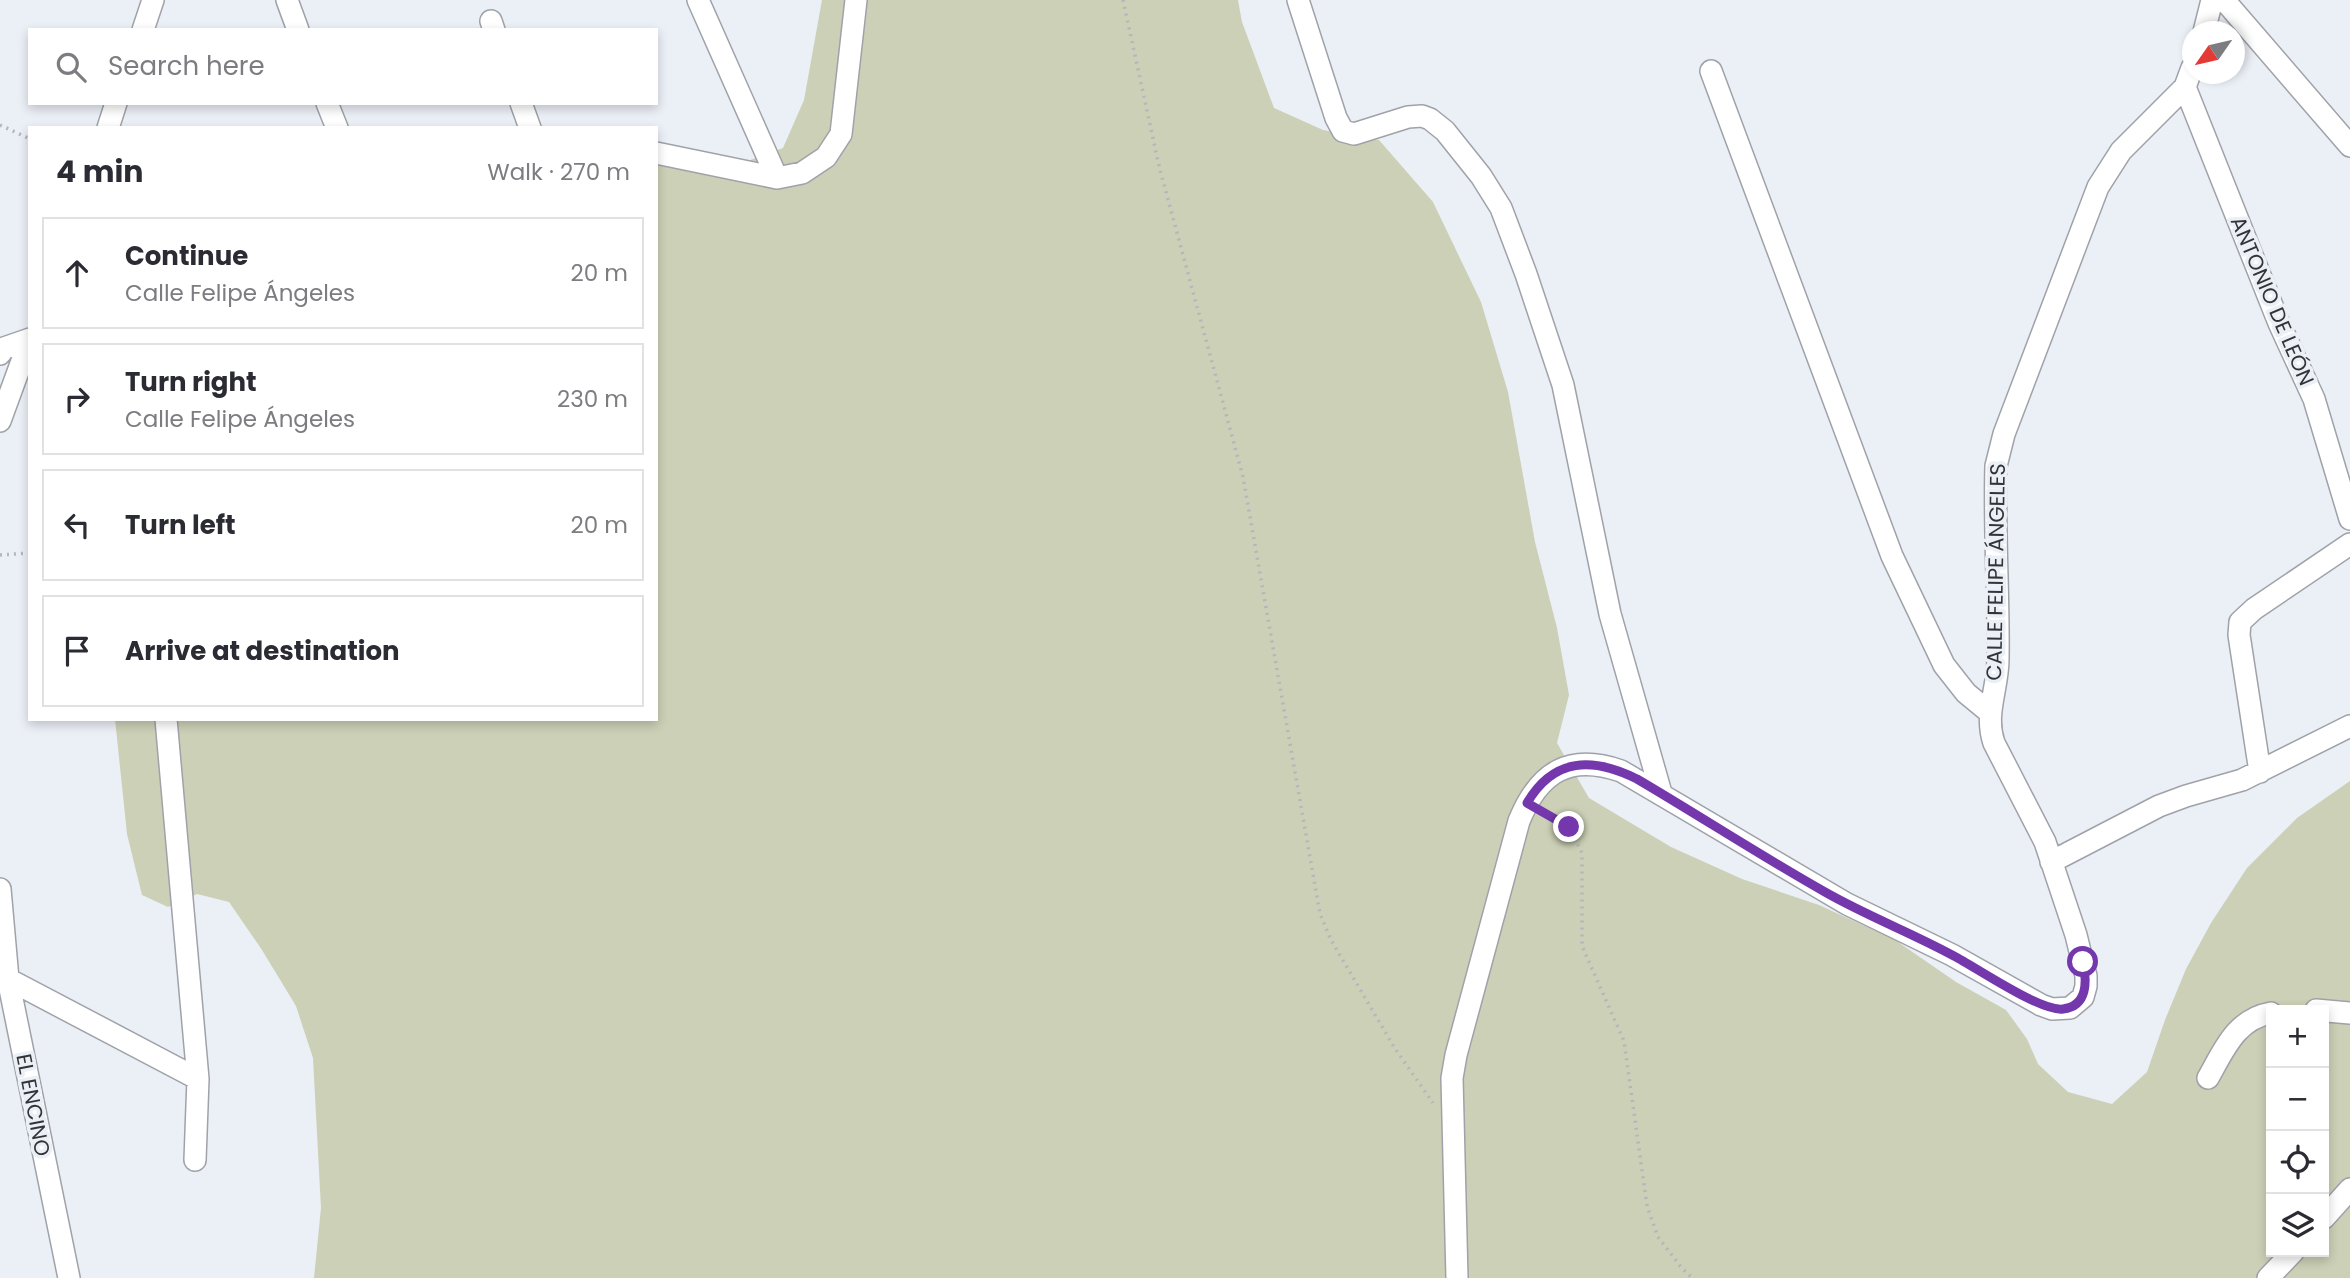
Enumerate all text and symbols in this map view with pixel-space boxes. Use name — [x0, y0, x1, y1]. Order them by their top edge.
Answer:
north arrow — [2182, 21, 2245, 84]
search box — [28, 28, 658, 105]
icon: search — [52, 48, 90, 86]
text: Search here — [108, 48, 265, 84]
text: 4 min — [56, 150, 144, 193]
text: Walk · 270 m — [487, 156, 630, 188]
street label: ANTONIO DE LEÓN — [2224, 212, 2321, 390]
text: Continue — [125, 238, 248, 274]
icon: ahead — [58, 254, 96, 292]
text: 20 m — [570, 257, 628, 289]
text: Calle Felipe Ángeles — [125, 277, 355, 309]
text: Turn right — [125, 364, 257, 400]
icon: right — [58, 380, 96, 418]
text: 230 m — [557, 383, 628, 415]
text: Calle Felipe Ángeles — [125, 403, 355, 435]
street label: CALLE FELIPE ÁNGELES — [1979, 463, 2012, 681]
icon: left — [58, 506, 96, 544]
text: Turn left — [125, 507, 236, 543]
text: 20 m — [570, 509, 628, 541]
icon: arrive — [58, 632, 96, 670]
text: Arrive at destination — [125, 633, 400, 669]
route end — [1553, 811, 1584, 842]
route start — [2067, 946, 2098, 977]
map controls — [2266, 1005, 2329, 1257]
button: + — [2266, 1005, 2329, 1068]
street label: EL ENCINO — [9, 1051, 58, 1159]
button: − — [2266, 1068, 2329, 1131]
button: locate — [2266, 1131, 2329, 1194]
button: layers — [2266, 1194, 2329, 1257]

